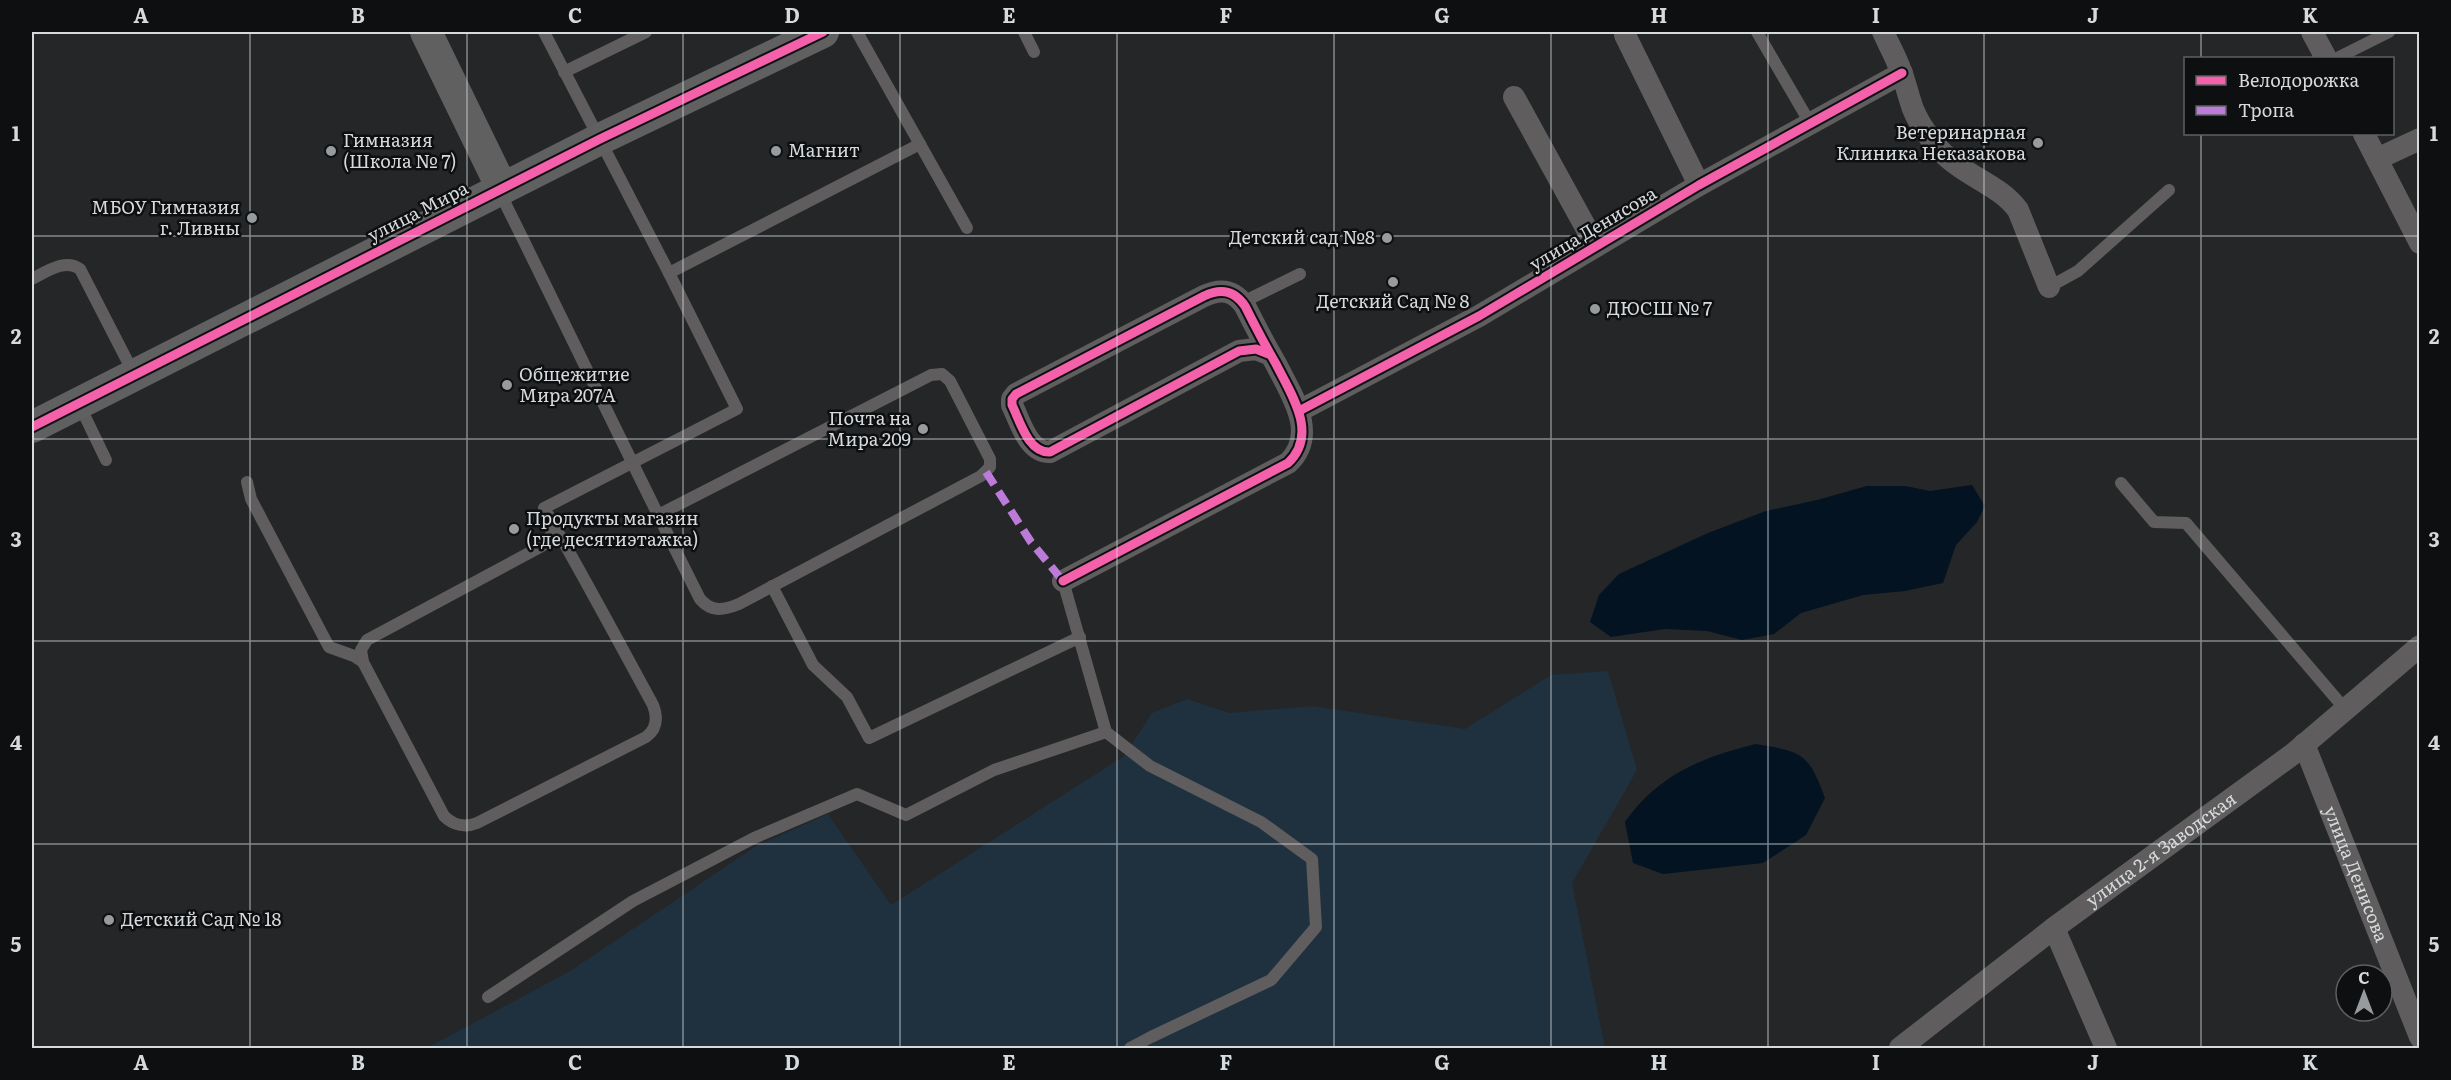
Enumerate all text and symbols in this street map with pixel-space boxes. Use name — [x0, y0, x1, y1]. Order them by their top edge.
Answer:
text: A — [133, 0, 149, 29]
text: B — [351, 0, 365, 29]
text: C — [568, 0, 582, 29]
text: D — [784, 0, 800, 29]
text: E — [1002, 0, 1016, 29]
text: F — [1220, 0, 1233, 29]
text: G — [1434, 0, 1450, 29]
text: H — [1651, 0, 1667, 29]
text: I — [1872, 0, 1880, 29]
text: J — [2087, 0, 2099, 29]
text: K — [2302, 0, 2318, 29]
legend — [2184, 57, 2394, 135]
text: Велодорожка — [2238, 66, 2360, 93]
text: Тропа — [2238, 96, 2294, 123]
text: 1 — [12, 117, 20, 147]
text: 1 — [2430, 117, 2438, 147]
place label: Ветеринарная Клиника Неказакова — [1836, 118, 2026, 166]
place label: Гимназия (Школа № 7) — [343, 126, 457, 174]
place label: Магнит — [788, 136, 860, 163]
marker: Ветеринарная Клиника Неказакова — [2031, 136, 2045, 150]
marker: Гимназия (Школа № 7) — [324, 144, 338, 158]
marker: Магнит — [769, 144, 783, 158]
street label: улица Мира — [362, 174, 473, 248]
street label: улица Денисова — [1523, 179, 1661, 277]
place label: МБОУ Гимназия г. Ливны — [91, 193, 240, 241]
marker: МБОУ Гимназия г. Ливны — [245, 211, 259, 225]
place label: Детский сад №8 — [1229, 223, 1375, 250]
marker: Детский сад №8 — [1380, 231, 1394, 245]
marker: Детский Сад № 8 — [1386, 275, 1400, 289]
place label: Детский Сад № 8 — [1316, 287, 1470, 314]
place label: ДЮСШ № 7 — [1607, 294, 1712, 321]
marker: ДЮСШ № 7 — [1588, 302, 1602, 316]
text: 2 — [11, 320, 22, 350]
text: 2 — [2429, 320, 2440, 350]
place label: Общежитие Мира 207А — [519, 360, 630, 408]
marker: Общежитие Мира 207А — [500, 378, 514, 392]
place label: Почта на Мира 209 — [827, 404, 911, 452]
marker: Почта на Мира 209 — [916, 422, 930, 436]
place label: Продукты магазин (где десятиэтажка) — [526, 504, 699, 552]
marker: Продукты магазин (где десятиэтажка) — [507, 522, 521, 536]
text: 3 — [10, 523, 22, 553]
text: 3 — [2428, 523, 2440, 553]
text: 4 — [10, 726, 22, 756]
text: 4 — [2428, 726, 2440, 756]
street label: улица 2-я Заводская — [2079, 785, 2241, 913]
street label: улица Денисова — [2318, 801, 2396, 946]
place label: Детский Сад № 18 — [121, 905, 281, 932]
marker: Детский Сад № 18 — [102, 913, 116, 927]
text: 5 — [11, 928, 22, 958]
text: 5 — [2429, 928, 2440, 958]
north arrow — [2334, 963, 2394, 1023]
text: С — [2358, 965, 2370, 989]
text: A — [133, 1046, 149, 1076]
text: B — [351, 1046, 365, 1076]
text: C — [568, 1046, 582, 1076]
text: D — [784, 1046, 800, 1076]
text: E — [1002, 1046, 1016, 1076]
text: F — [1220, 1046, 1233, 1076]
text: G — [1434, 1046, 1450, 1076]
text: H — [1651, 1046, 1667, 1076]
text: I — [1872, 1046, 1880, 1076]
text: J — [2087, 1046, 2099, 1076]
text: K — [2302, 1046, 2318, 1076]

